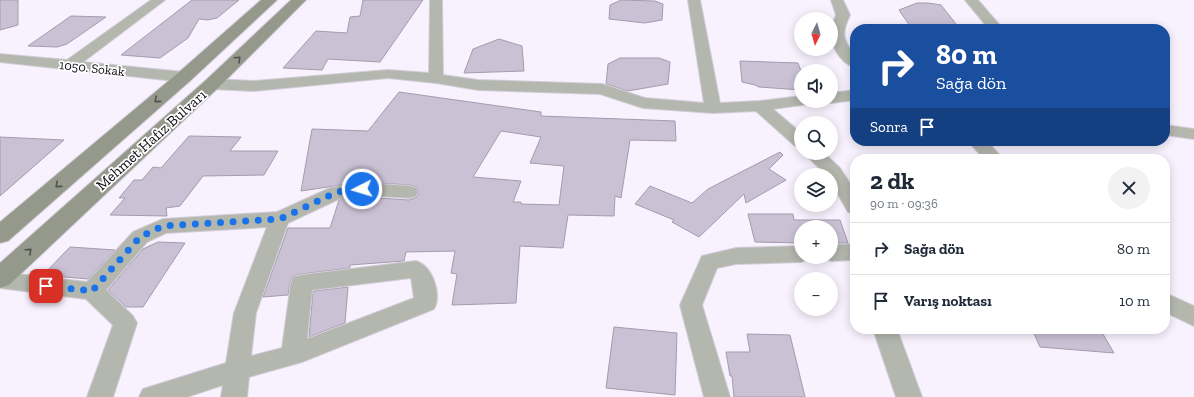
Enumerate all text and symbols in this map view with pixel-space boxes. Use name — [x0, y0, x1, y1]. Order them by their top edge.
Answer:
north arrow — [794, 12, 838, 56]
map controls — [794, 12, 838, 316]
text: 80 m — [936, 38, 997, 71]
icon: right — [870, 40, 922, 92]
street label: 1050. Sokak — [59, 57, 126, 79]
one-way arrow — [233, 57, 241, 64]
button: sound — [794, 64, 838, 108]
text: Sağa dön — [936, 72, 1006, 94]
street label: Mehmet Hafız Bulvarı — [92, 86, 210, 194]
one-way arrow — [154, 96, 162, 103]
button: search — [794, 116, 838, 160]
icon: arrive — [916, 116, 938, 138]
text: Sonra — [870, 118, 908, 136]
text: 2 dk — [870, 166, 914, 195]
button: close — [1108, 167, 1150, 209]
position arrow — [341, 168, 383, 210]
button: layers — [794, 168, 838, 212]
one-way arrow — [56, 180, 63, 187]
text: 90 m · 09:36 — [870, 196, 938, 211]
button: + — [794, 220, 838, 264]
icon: right — [870, 238, 892, 260]
text: Sağa dön — [904, 240, 964, 258]
text: 80 m — [1117, 240, 1150, 258]
one-way arrow — [24, 249, 32, 256]
pin — [29, 269, 63, 303]
button: − — [794, 272, 838, 316]
icon: arrive — [35, 275, 57, 297]
icon: arrive — [870, 290, 892, 312]
text: Varış noktası — [904, 292, 992, 310]
text: 10 m — [1119, 292, 1150, 310]

